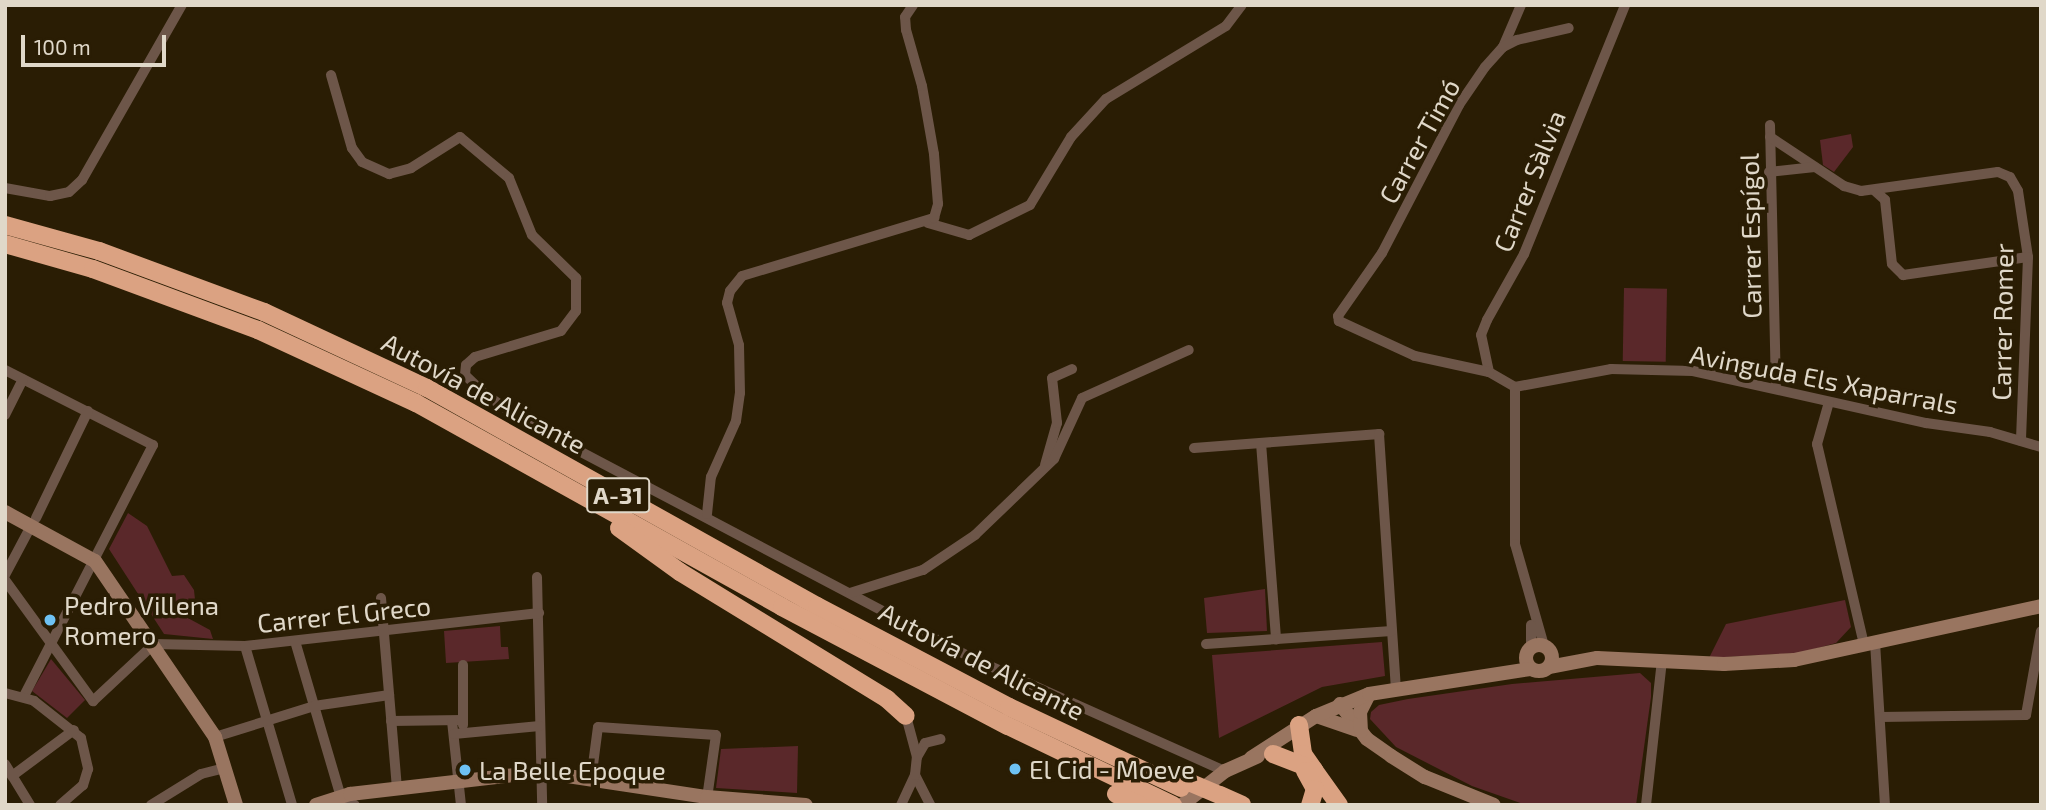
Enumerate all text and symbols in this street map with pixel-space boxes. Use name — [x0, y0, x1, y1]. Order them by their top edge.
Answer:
scale bar — [24, 21, 170, 65]
text: 100 m — [34, 34, 91, 59]
street label: Carrer Timó — [1372, 73, 1466, 209]
street label: Carrer Sàlvia — [1486, 105, 1572, 257]
street label: Carrer Espígol — [1733, 153, 1767, 319]
street label: Carrer Romer — [1985, 243, 2019, 401]
street label: Autovía de Alicante — [377, 326, 591, 460]
street label: Avinguda Els Xaparrals — [1687, 338, 1961, 420]
road number: A-31 — [585, 474, 651, 516]
place label: Pedro Villena Romero — [64, 589, 220, 650]
street label: Carrer El Greco — [255, 589, 433, 639]
street label: Autovía de Alicante — [874, 596, 1090, 726]
marker: Pedro Villena Romero — [42, 612, 58, 628]
place label: El Cid - Moeve — [1029, 753, 1196, 785]
place label: La Belle Epoque — [479, 754, 666, 786]
marker: El Cid - Moeve — [1007, 761, 1023, 777]
marker: La Belle Epoque — [457, 762, 473, 778]

